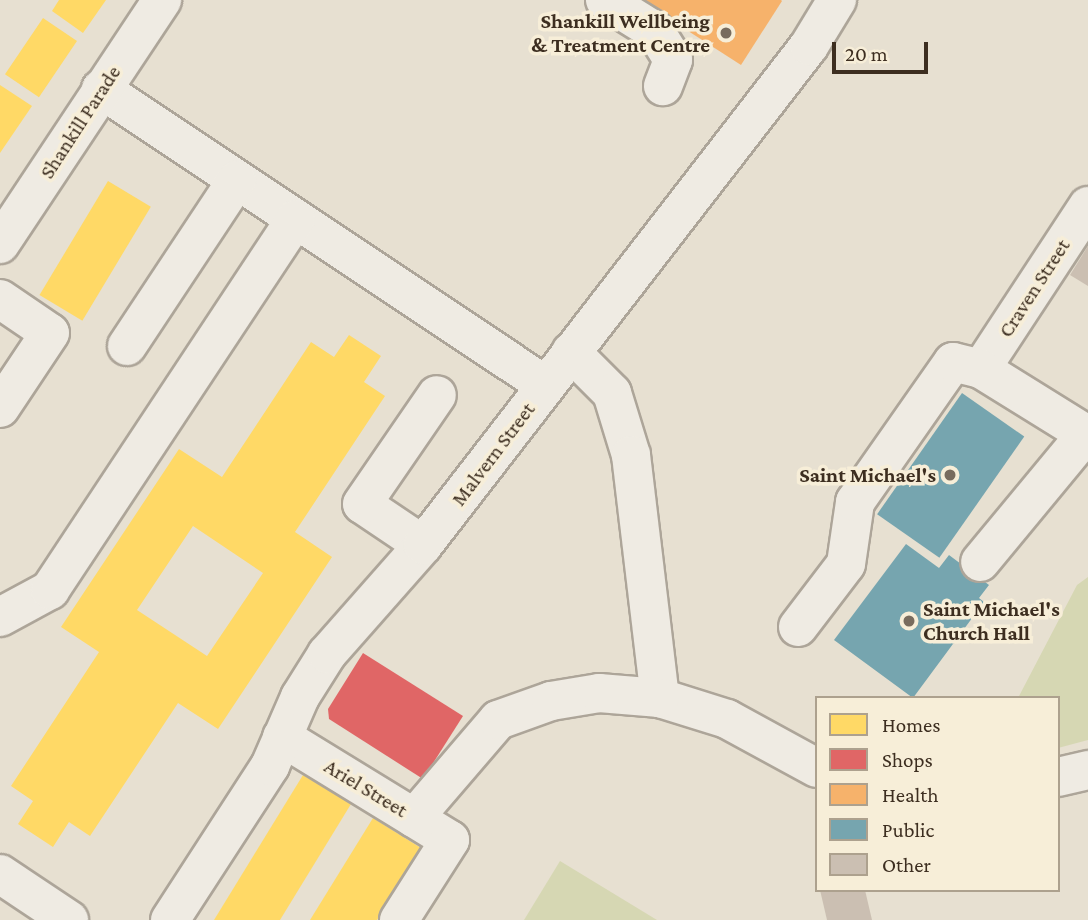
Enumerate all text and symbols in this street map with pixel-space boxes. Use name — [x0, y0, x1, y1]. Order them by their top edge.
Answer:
place label: Shankill Wellbeing & Treatment Centre — [531, 8, 710, 58]
marker: Shankill Wellbeing & Treatment Centre — [716, 23, 736, 43]
scale bar — [836, 28, 932, 72]
text: 20 m — [845, 42, 888, 66]
street label: Shankill Parade — [34, 61, 126, 183]
street label: Craven Street — [993, 234, 1075, 342]
street label: Malvern Street — [446, 397, 540, 511]
place label: Saint Michael's — [799, 462, 936, 488]
marker: Saint Michael's — [942, 467, 958, 483]
place label: Saint Michael's Church Hall — [923, 596, 1060, 646]
marker: Saint Michael's Church Hall — [901, 613, 917, 629]
legend — [815, 696, 1060, 892]
text: Homes — [882, 713, 941, 737]
text: Shops — [882, 748, 933, 772]
street label: Ariel Street — [320, 753, 412, 823]
text: Health — [882, 783, 938, 807]
text: Public — [882, 818, 934, 842]
text: Other — [882, 853, 931, 877]

